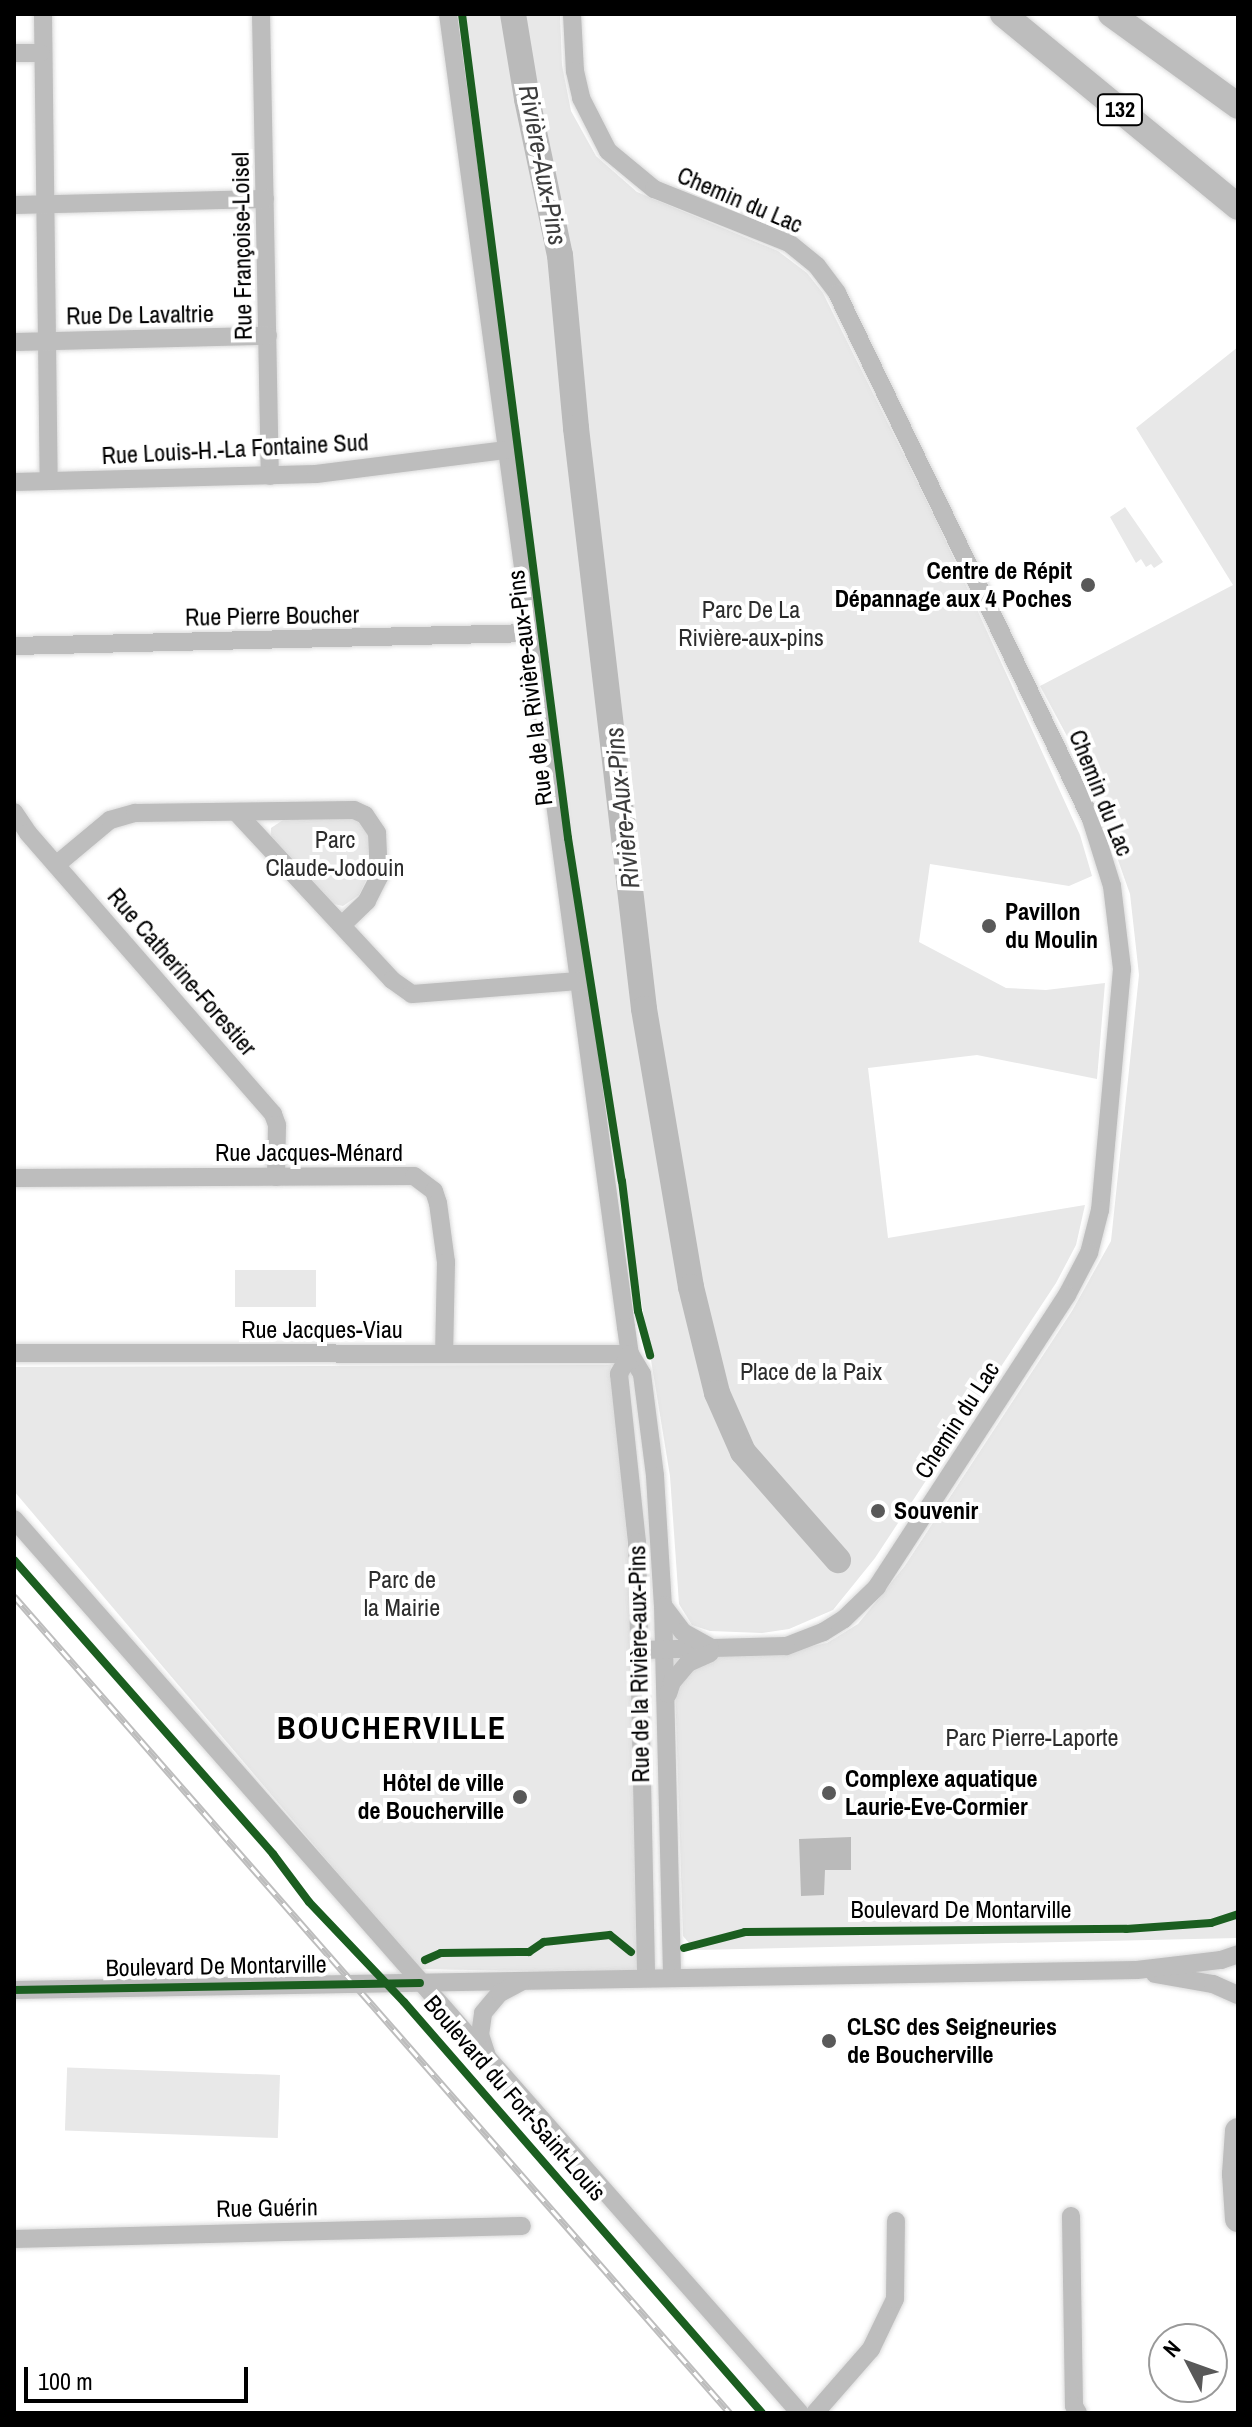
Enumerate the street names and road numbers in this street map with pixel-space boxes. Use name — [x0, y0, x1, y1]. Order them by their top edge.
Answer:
road number: 132 — [1096, 92, 1144, 128]
street label: Rue Françoise-Loisel — [226, 152, 258, 340]
street label: Chemin du Lac — [673, 161, 807, 239]
street label: Rue De Lavaltrie — [66, 299, 214, 331]
street label: Rue Louis-H.-La Fontaine Sud — [101, 428, 369, 470]
street label: Rue de la Rivière-aux-Pins — [501, 568, 559, 808]
street label: Rue Pierre Boucher — [185, 600, 359, 632]
street label: Chemin du Lac — [1063, 726, 1139, 860]
street label: Rue Catherine-Forestier — [101, 882, 263, 1062]
street label: Rue Jacques-Ménard — [215, 1139, 403, 1167]
street label: Rue Jacques-Viau — [241, 1316, 403, 1344]
street label: Chemin du Lac — [909, 1356, 1005, 1484]
street label: Rue de la Rivière-aux-Pins — [623, 1545, 655, 1783]
street label: Boulevard De Montarville — [851, 1896, 1071, 1924]
street label: Boulevard De Montarville — [105, 1950, 327, 1982]
street label: Boulevard du Fort-Saint-Louis — [418, 1989, 612, 2207]
street label: Rue Guérin — [216, 2193, 318, 2223]

